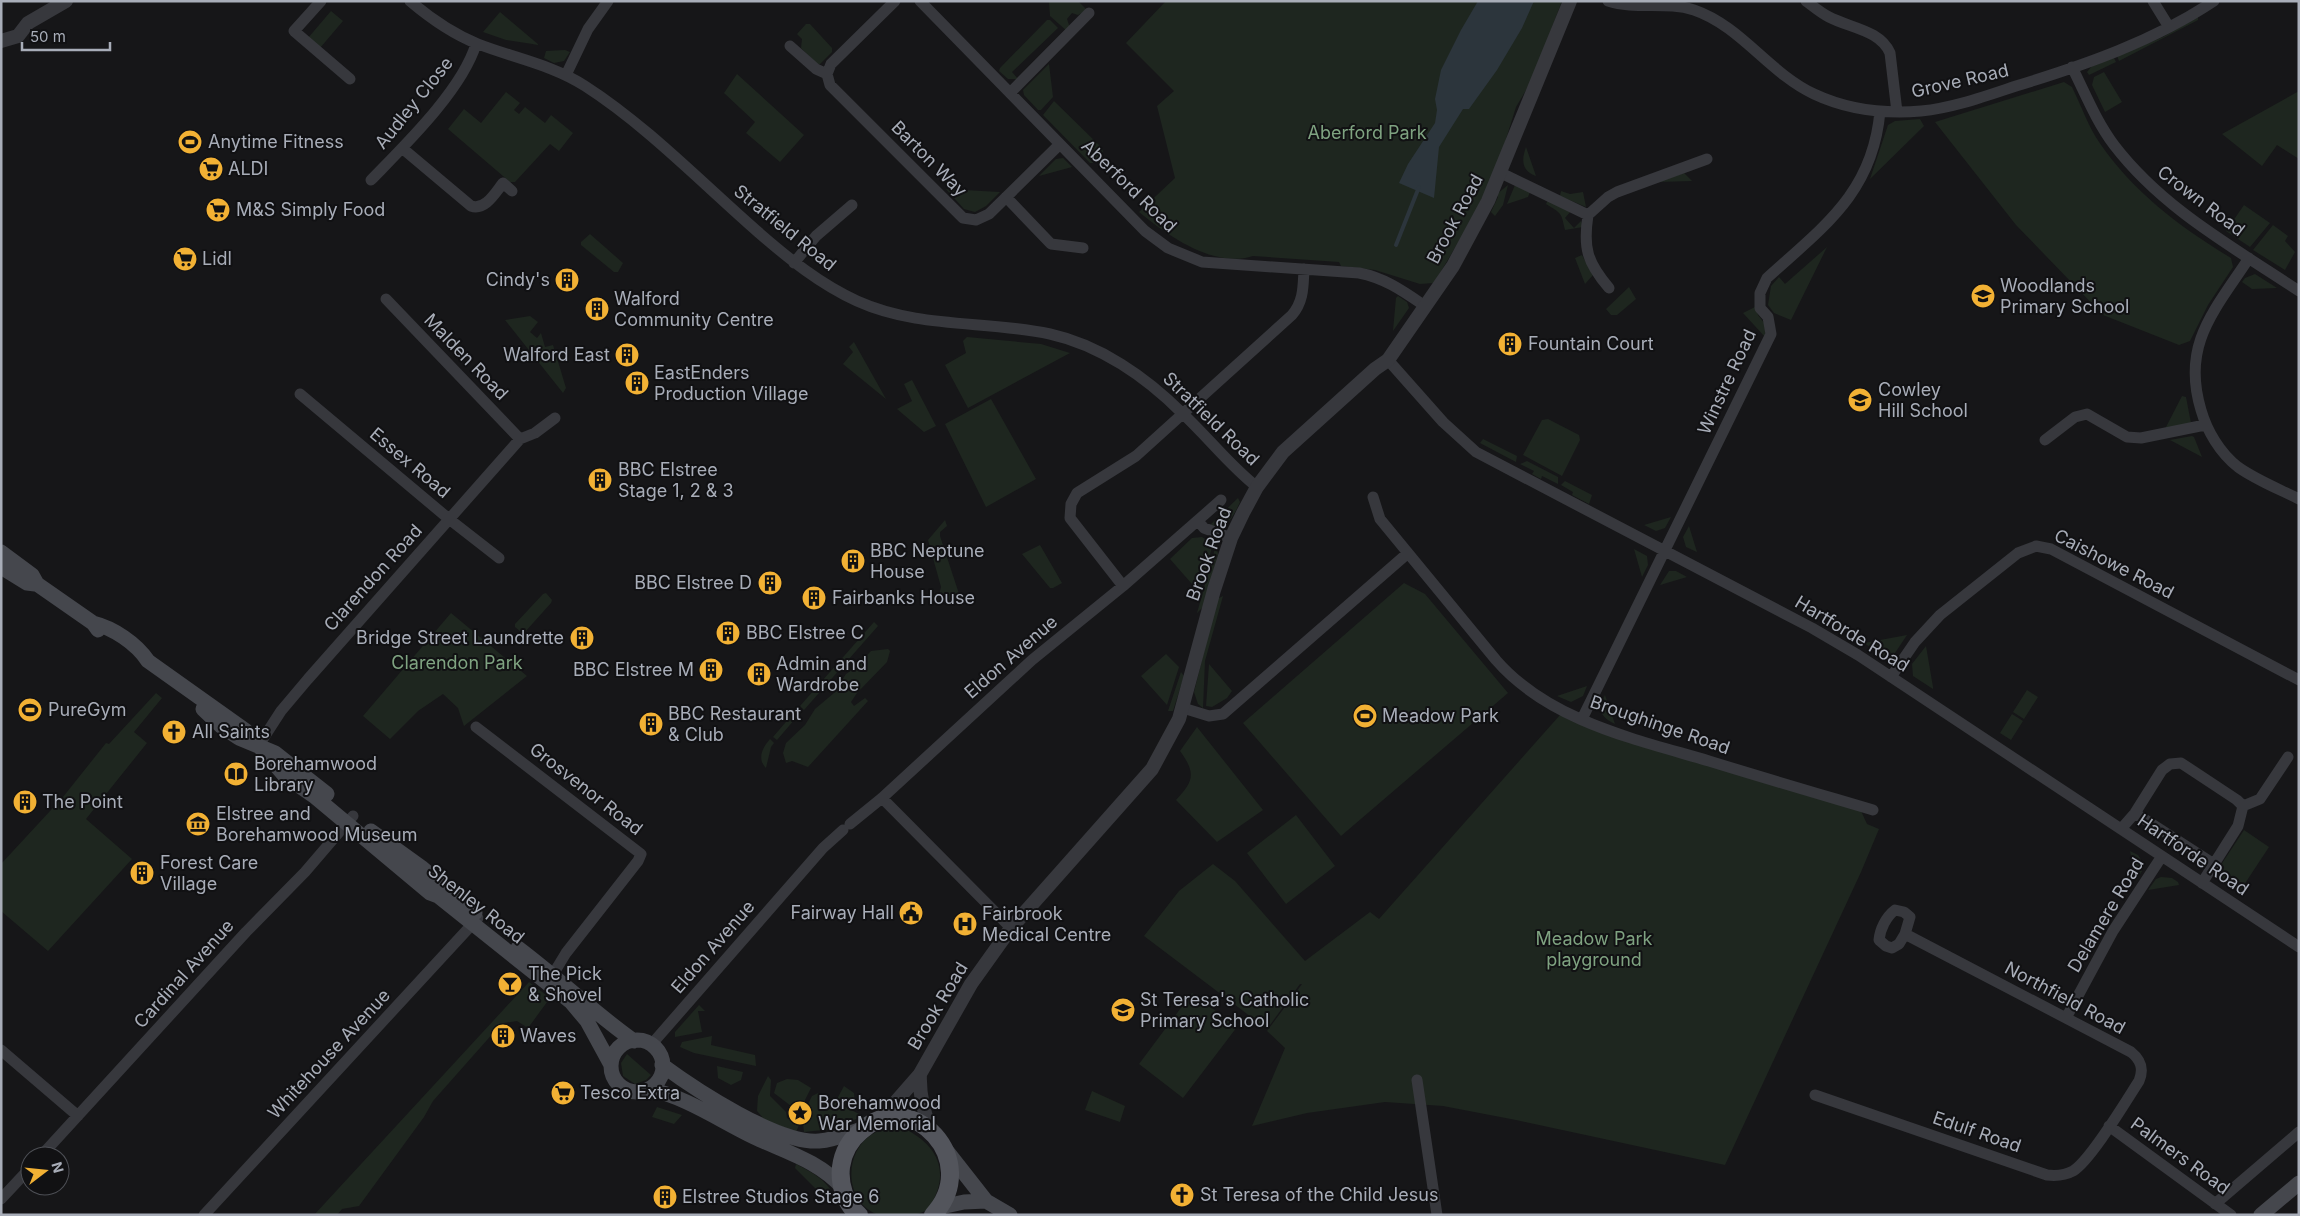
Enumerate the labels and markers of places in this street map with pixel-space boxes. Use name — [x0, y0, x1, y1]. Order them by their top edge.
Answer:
sports icon: Anytime Fitness — [177, 129, 203, 155]
place label: Anytime Fitness — [208, 131, 344, 152]
supermarket icon: ALDI — [198, 156, 224, 182]
place label: ALDI — [228, 158, 268, 179]
supermarket icon: M&S Simply Food — [205, 197, 231, 223]
place label: M&S Simply Food — [236, 199, 385, 220]
supermarket icon: Lidl — [172, 246, 198, 272]
place label: Lidl — [202, 248, 232, 269]
building icon: Cindy's — [554, 267, 580, 293]
place label: Cindy's — [486, 269, 550, 290]
place label: Woodlands Primary School — [2000, 275, 2129, 317]
school or university icon: Woodlands Primary School — [1970, 283, 1996, 309]
place label: Walford Community Centre — [614, 288, 774, 330]
building icon: Walford Community Centre — [584, 296, 610, 322]
building icon: Fountain Court — [1497, 331, 1523, 357]
place label: Fountain Court — [1528, 333, 1654, 354]
building icon: Walford East — [614, 342, 640, 368]
place label: Walford East — [503, 344, 610, 365]
place label: EastEnders Production Village — [654, 362, 809, 404]
building icon: EastEnders Production Village — [624, 370, 650, 396]
place label: Cowley Hill School — [1878, 379, 1968, 421]
school or university icon: Cowley Hill School — [1847, 387, 1873, 413]
place label: BBC Elstree Stage 1, 2 & 3 — [618, 459, 734, 501]
building icon: BBC Elstree Stage 1, 2 & 3 — [587, 467, 613, 493]
place label: BBC Neptune House — [870, 540, 985, 582]
building icon: BBC Neptune House — [840, 548, 866, 574]
building icon: BBC Elstree D — [757, 570, 783, 596]
place label: BBC Elstree D — [634, 572, 752, 593]
building icon: Fairbanks House — [801, 585, 827, 611]
place label: Fairbanks House — [832, 587, 975, 608]
building icon: BBC Elstree C — [715, 620, 741, 646]
place label: BBC Elstree C — [746, 622, 864, 643]
building icon: Bridge Street Laundrette — [569, 625, 595, 651]
place label: Bridge Street Laundrette — [356, 627, 564, 648]
place label: Admin and Wardrobe — [776, 653, 867, 695]
building icon: BBC Elstree M — [698, 657, 724, 683]
place label: BBC Elstree M — [573, 659, 694, 680]
building icon: Admin and Wardrobe — [746, 661, 772, 687]
sports icon: PureGym — [17, 697, 43, 723]
place label: PureGym — [48, 699, 126, 720]
place label: BBC Restaurant & Club — [668, 703, 801, 745]
sports icon: Meadow Park — [1352, 703, 1378, 729]
place label: Meadow Park — [1382, 705, 1499, 726]
building icon: BBC Restaurant & Club — [638, 711, 664, 737]
church icon: All Saints — [161, 719, 187, 745]
place label: All Saints — [192, 721, 270, 742]
place label: Borehamwood Library — [254, 753, 377, 795]
library icon: Borehamwood Library — [223, 761, 249, 787]
building icon: The Point — [12, 789, 38, 815]
place label: The Point — [42, 791, 123, 812]
place label: Elstree and Borehamwood Museum — [216, 803, 417, 845]
museum icon: Elstree and Borehamwood Museum — [185, 811, 211, 837]
place label: Forest Care Village — [160, 852, 258, 894]
building icon: Forest Care Village — [129, 860, 155, 886]
public building icon: Fairway Hall — [898, 900, 924, 926]
place label: Fairway Hall — [790, 902, 894, 923]
place label: Fairbrook Medical Centre — [982, 903, 1111, 945]
hospital icon: Fairbrook Medical Centre — [952, 911, 978, 937]
place label: The Pick & Shovel — [528, 963, 602, 1005]
bar icon: The Pick & Shovel — [497, 971, 523, 997]
place label: St Teresa's Catholic Primary School — [1140, 989, 1309, 1031]
school or university icon: St Teresa's Catholic Primary School — [1110, 997, 1136, 1023]
building icon: Waves — [490, 1023, 516, 1049]
place label: Waves — [520, 1025, 576, 1046]
supermarket icon: Tesco Extra — [550, 1080, 576, 1106]
place label: Tesco Extra — [580, 1082, 680, 1103]
place label: Borehamwood War Memorial — [818, 1092, 941, 1134]
place icon: Borehamwood War Memorial — [787, 1100, 813, 1126]
church icon: St Teresa of the Child Jesus — [1169, 1182, 1195, 1208]
building icon: Elstree Studios Stage 6 — [652, 1184, 678, 1210]
place label: St Teresa of the Child Jesus — [1200, 1184, 1438, 1205]
place label: Elstree Studios Stage 6 — [682, 1186, 879, 1207]

